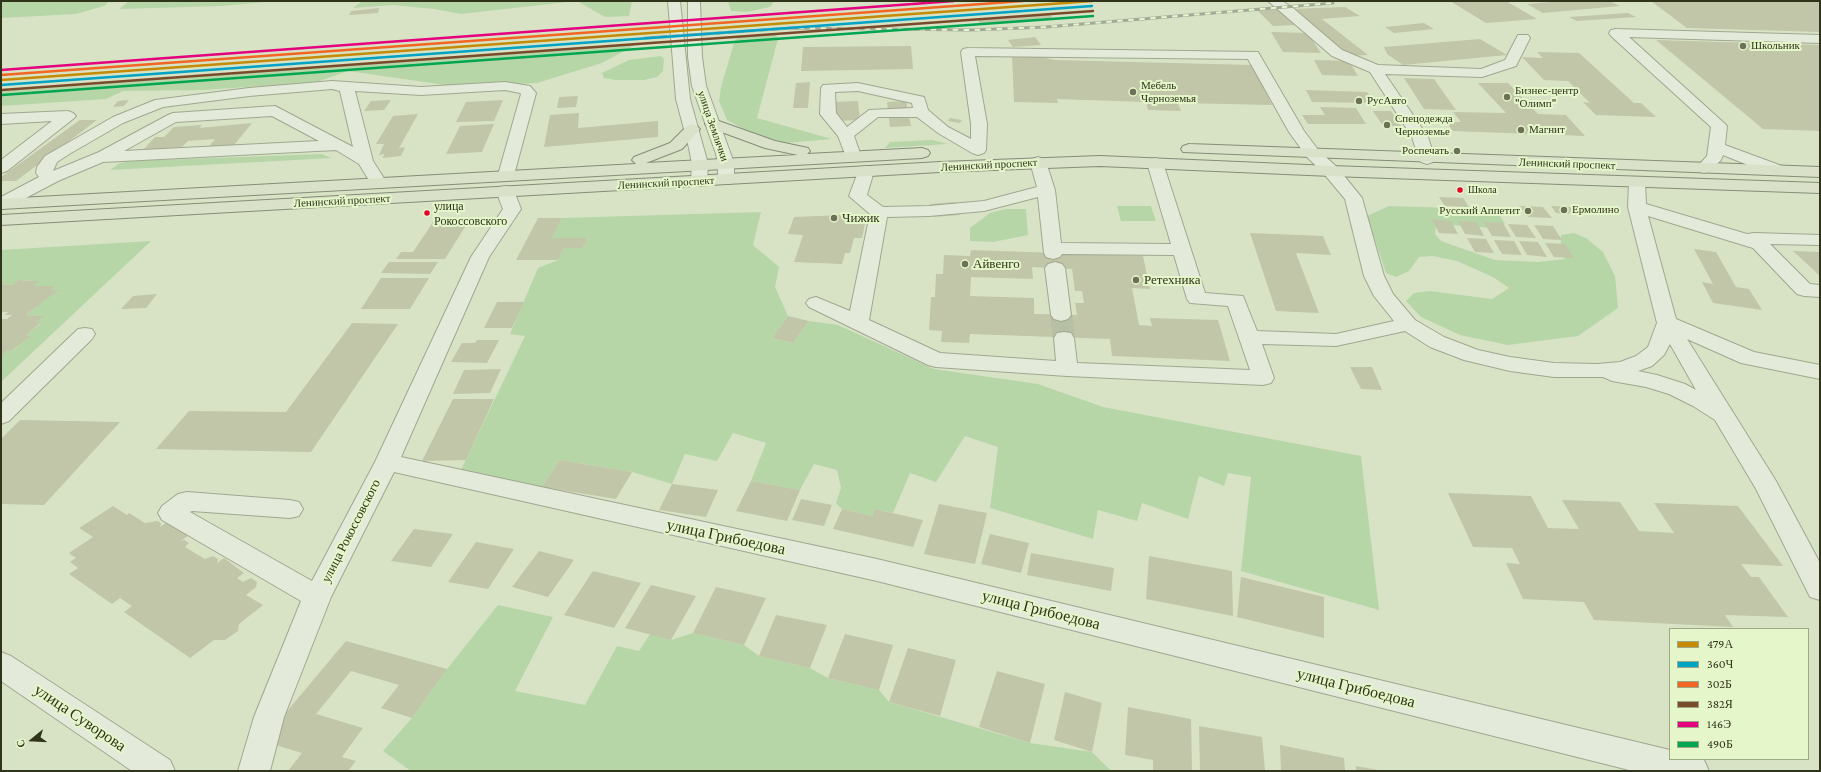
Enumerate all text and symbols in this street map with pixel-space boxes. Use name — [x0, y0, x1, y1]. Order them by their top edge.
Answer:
place label: Школьник — [1751, 39, 1800, 53]
marker: Школьник — [1738, 41, 1748, 51]
place label: Мебель Черноземья — [1141, 79, 1196, 105]
place label: Бизнес-центр "Олимп" — [1515, 84, 1579, 110]
marker: Мебель Черноземья — [1128, 87, 1138, 97]
street label: улица Землячки — [695, 89, 731, 163]
marker: Бизнес-центр "Олимп" — [1502, 92, 1512, 102]
place label: РусАвто — [1367, 94, 1407, 108]
marker: РусАвто — [1354, 96, 1364, 106]
place label: Спецодежда Черноземье — [1395, 112, 1453, 138]
marker: Спецодежда Черноземье — [1382, 120, 1392, 130]
place label: Магнит — [1529, 123, 1565, 137]
marker: Магнит — [1516, 125, 1526, 135]
place label: Роспечать — [1402, 144, 1449, 158]
marker: Роспечать — [1452, 146, 1462, 156]
street label: Ленинский проспект — [940, 156, 1038, 174]
street label: Ленинский проспект — [1518, 156, 1616, 172]
street label: Ленинский проспект — [617, 174, 715, 192]
place label: Школа — [1468, 184, 1497, 196]
marker: Школа — [1455, 185, 1465, 195]
street label: Ленинский проспект — [293, 192, 391, 210]
place label: улица Рокоссовского — [434, 199, 507, 227]
place label: Ермолино — [1572, 203, 1619, 217]
place label: Русский Аппетит — [1439, 204, 1520, 218]
marker: Ермолино — [1559, 205, 1569, 215]
marker: Русский Аппетит — [1523, 206, 1533, 216]
marker: улица Рокоссовского — [422, 208, 432, 218]
place label: Чижик — [842, 210, 880, 226]
marker: Чижик — [829, 213, 839, 223]
place label: Айвенго — [973, 256, 1020, 272]
marker: Айвенго — [960, 259, 970, 269]
place label: Ретехника — [1144, 272, 1200, 288]
marker: Ретехника — [1131, 275, 1141, 285]
street label: улица Рокоссовского — [318, 477, 384, 585]
street label: улица Грибоедова — [665, 515, 787, 559]
street label: улица Грибоедова — [980, 586, 1102, 634]
legend — [1669, 628, 1809, 760]
text: 479А — [1707, 637, 1733, 651]
text: 360Ч — [1707, 657, 1733, 671]
street label: улица Грибоедова — [1295, 664, 1417, 712]
text: 302Б — [1707, 677, 1732, 691]
street label: улица Суворова — [30, 680, 130, 756]
text: 382Я — [1707, 697, 1733, 711]
text: 146Э — [1707, 717, 1731, 731]
north arrow — [12, 720, 52, 760]
text: 490Б — [1707, 737, 1733, 751]
text: С — [14, 738, 28, 749]

